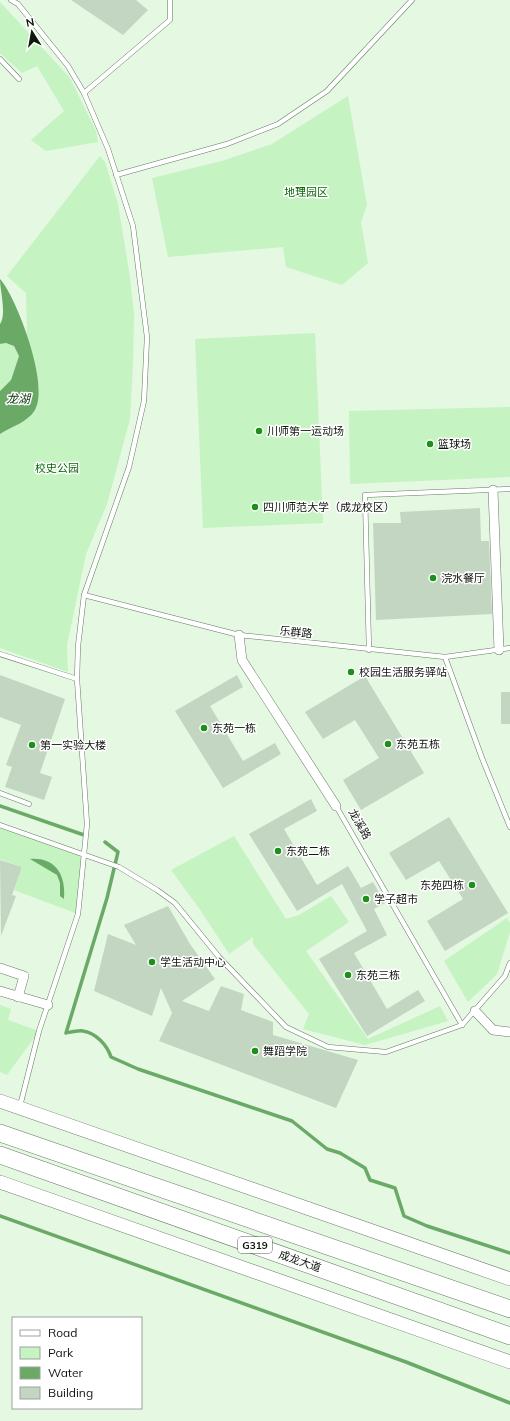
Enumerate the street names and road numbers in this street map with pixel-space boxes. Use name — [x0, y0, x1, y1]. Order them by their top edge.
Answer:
street label: 乐群路 — [279, 623, 313, 641]
street label: 龙溪路 — [346, 806, 374, 842]
road number: G319 — [238, 1237, 272, 1253]
street label: 成龙大道 — [277, 1247, 323, 1275]

